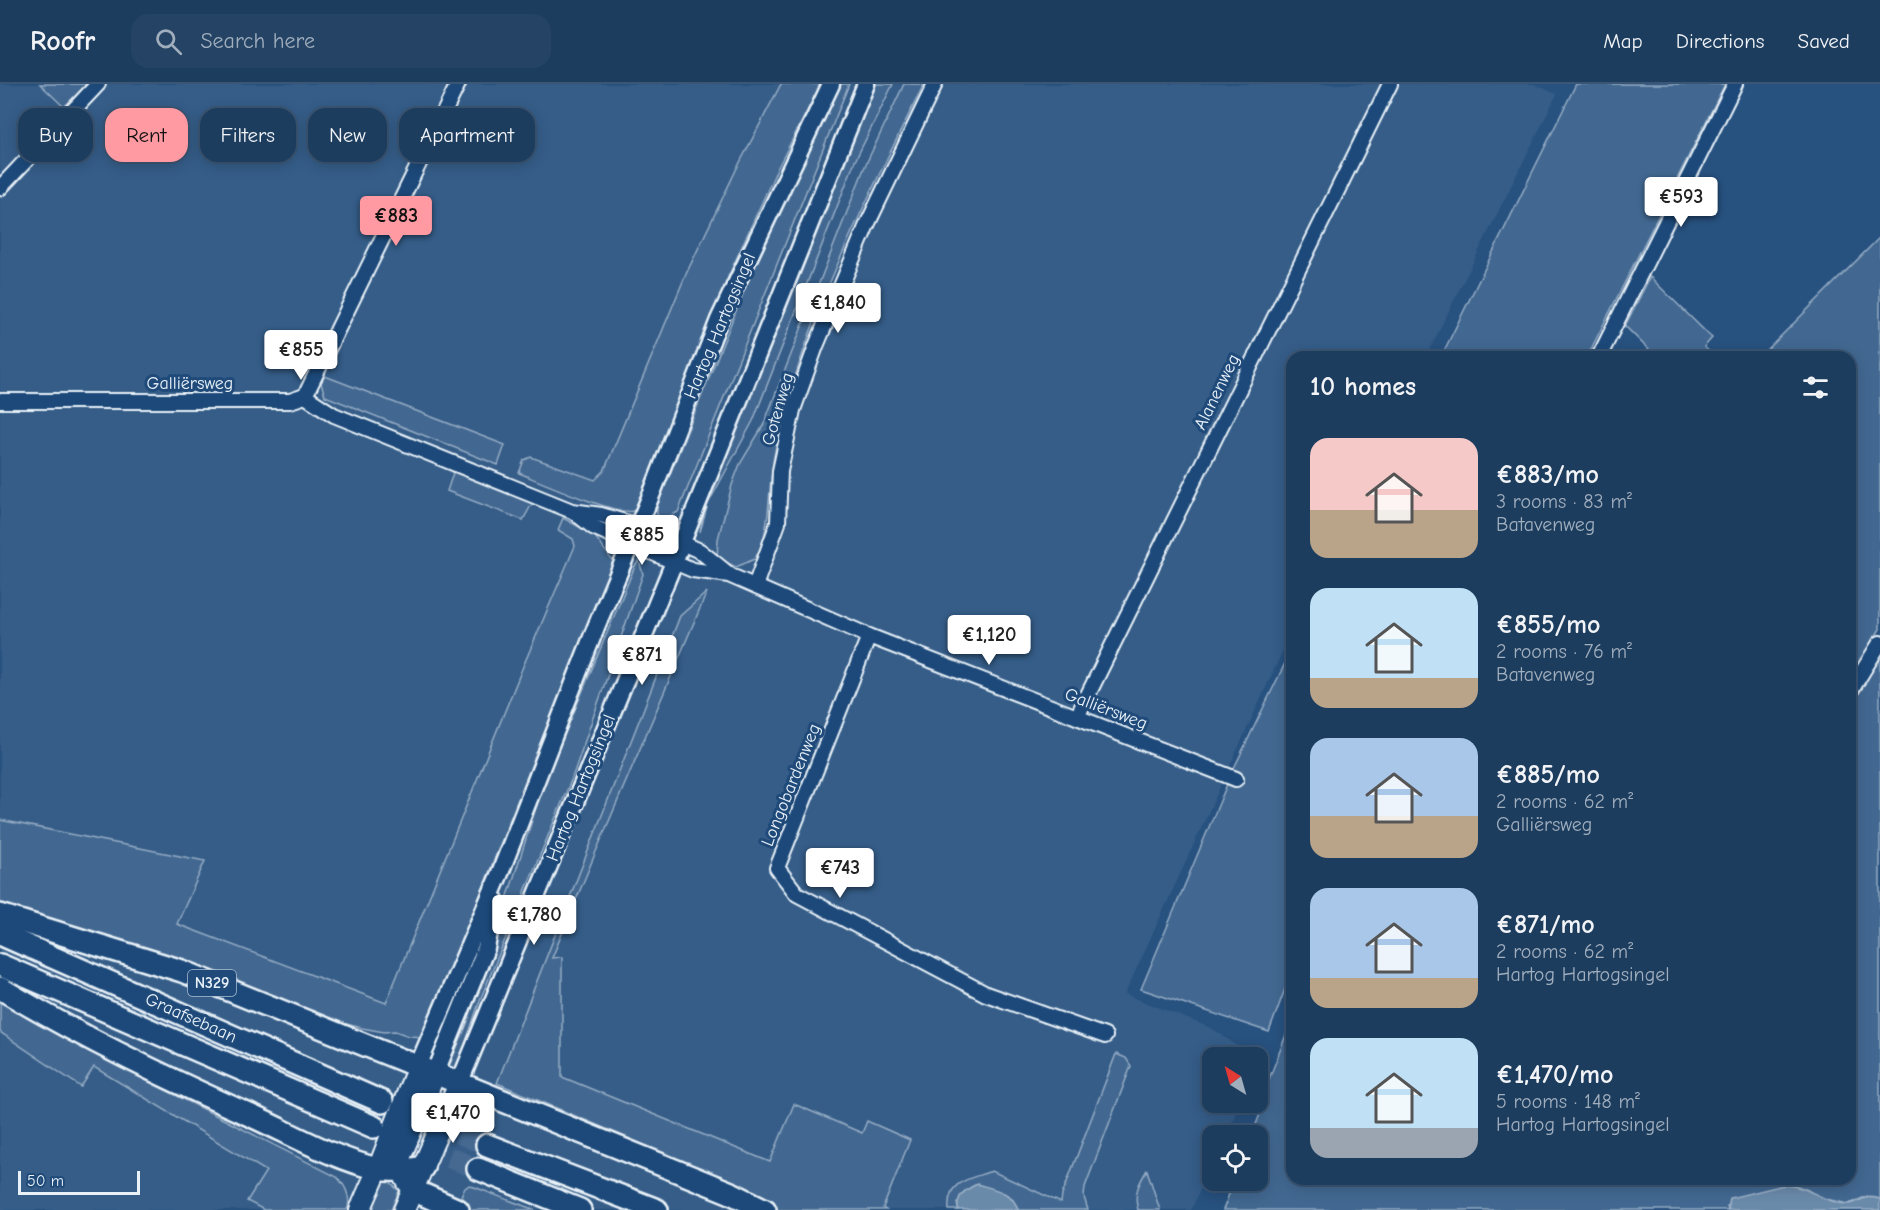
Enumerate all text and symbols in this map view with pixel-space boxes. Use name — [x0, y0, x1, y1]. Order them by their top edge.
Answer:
search box — [131, 14, 551, 68]
text: Roofr — [30, 25, 95, 57]
icon: search — [152, 25, 185, 58]
text: Search here — [200, 28, 315, 54]
text: Map — [1603, 29, 1643, 53]
text: Directions — [1676, 29, 1765, 53]
text: Saved — [1798, 29, 1850, 53]
chip: Buy — [18, 108, 93, 162]
chip: Rent — [105, 108, 188, 162]
chip: Filters — [200, 108, 296, 162]
chip: New — [308, 108, 387, 162]
chip: Apartment — [399, 108, 535, 162]
pin: €593 — [1645, 177, 1717, 228]
text: €593 — [1659, 185, 1703, 208]
pin: €883 — [360, 196, 432, 247]
text: €883 — [374, 204, 418, 227]
street label: Hartog Hartogsingel — [680, 250, 760, 402]
pin: €1,840 — [789, 283, 887, 334]
text: €1,840 — [810, 291, 866, 314]
pin: €855 — [265, 330, 337, 381]
text: €855 — [278, 338, 324, 361]
street label: Alanenweg — [1190, 351, 1244, 433]
street label: Gotenweg — [758, 370, 798, 448]
icon: filters — [1799, 371, 1832, 404]
text: 10 homes — [1310, 372, 1416, 402]
street label: Galliërsweg — [147, 373, 233, 394]
text: €883/mo — [1496, 460, 1599, 490]
icon: home — [1358, 462, 1430, 534]
text: 3 rooms · 83 m² — [1496, 490, 1632, 513]
text: Batavenweg — [1496, 513, 1595, 536]
pin: €885 — [606, 515, 678, 566]
text: €885 — [620, 523, 664, 546]
text: €855/mo — [1496, 610, 1600, 640]
icon: home — [1358, 612, 1430, 684]
pin: €1,120 — [940, 615, 1038, 666]
text: €1,120 — [962, 623, 1016, 646]
pin: €871 — [606, 635, 678, 686]
text: 2 rooms · 76 m² — [1496, 640, 1632, 663]
text: €871 — [622, 643, 662, 666]
text: Batavenweg — [1496, 663, 1595, 686]
street label: Galliërsweg — [1062, 684, 1150, 734]
street label: Hartog Hartogsingel — [542, 712, 620, 864]
street label: Longobardenweg — [757, 721, 825, 849]
text: €885/mo — [1496, 760, 1600, 790]
icon: home — [1358, 762, 1430, 834]
text: 2 rooms · 62 m² — [1496, 790, 1633, 813]
text: Galliërsweg — [1496, 813, 1592, 836]
pin: €743 — [804, 848, 876, 899]
text: €743 — [820, 856, 860, 879]
pin: €1,780 — [485, 895, 583, 946]
text: €1,780 — [506, 903, 562, 926]
text: €871/mo — [1496, 910, 1595, 940]
icon: home — [1358, 912, 1430, 984]
text: 2 rooms · 62 m² — [1496, 940, 1633, 963]
text: Hartog Hartogsingel — [1496, 963, 1670, 986]
road number: N329 — [188, 970, 236, 996]
street label: Graafsebaan — [142, 988, 240, 1048]
north arrow — [1202, 1047, 1268, 1113]
map controls — [1202, 1047, 1268, 1191]
text: €1,470/mo — [1496, 1060, 1613, 1090]
icon: home — [1358, 1062, 1430, 1134]
text: 5 rooms · 148 m² — [1496, 1090, 1640, 1113]
pin: €1,470 — [404, 1093, 502, 1144]
text: €1,470 — [425, 1101, 481, 1124]
text: Hartog Hartogsingel — [1496, 1113, 1670, 1136]
button: locate — [1202, 1125, 1268, 1191]
scale bar — [18, 1168, 140, 1196]
text: 50 m — [27, 1172, 64, 1190]

